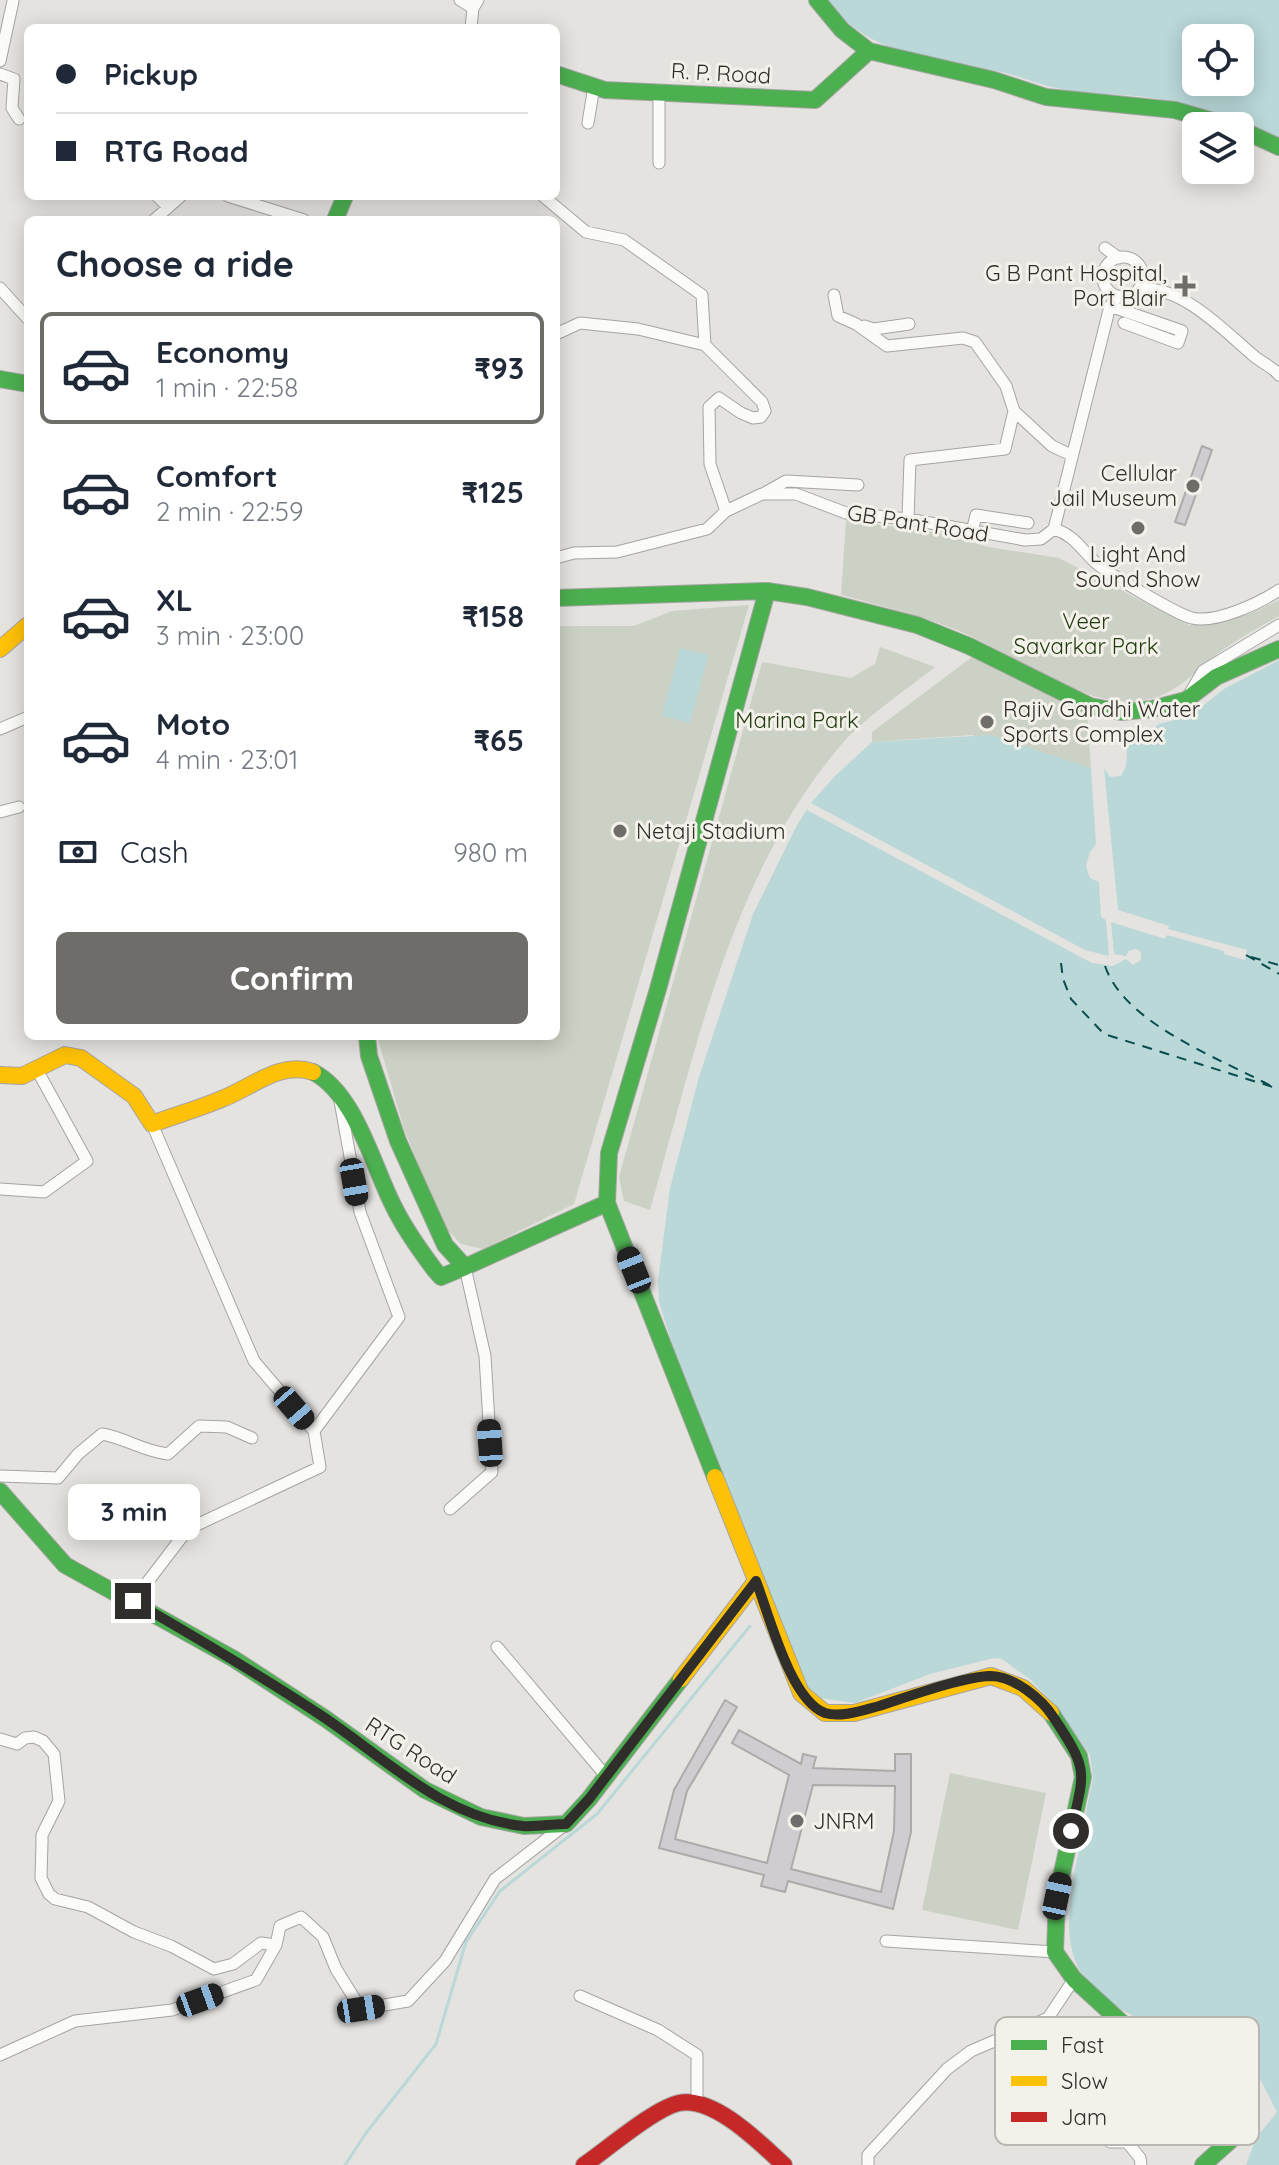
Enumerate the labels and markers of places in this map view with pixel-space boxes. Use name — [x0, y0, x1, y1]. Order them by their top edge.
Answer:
place label: G B Pant Hospital, Port Blair — [985, 259, 1168, 312]
marker: G B Pant Hospital, Port Blair — [1174, 275, 1196, 297]
place label: Cellular Jail Museum — [1049, 459, 1178, 512]
marker: Cellular Jail Museum — [1184, 477, 1202, 495]
marker: Light And Sound Show — [1129, 519, 1147, 537]
place label: Light And Sound Show — [1076, 540, 1200, 593]
place label: Rajiv Gandhi Water Sports Complex — [1003, 695, 1201, 748]
marker: Rajiv Gandhi Water Sports Complex — [978, 713, 996, 731]
place label: Netaji Stadium — [636, 817, 786, 845]
marker: Netaji Stadium — [611, 822, 629, 840]
place label: JNRM — [813, 1807, 875, 1835]
marker: JNRM — [788, 1812, 806, 1830]

